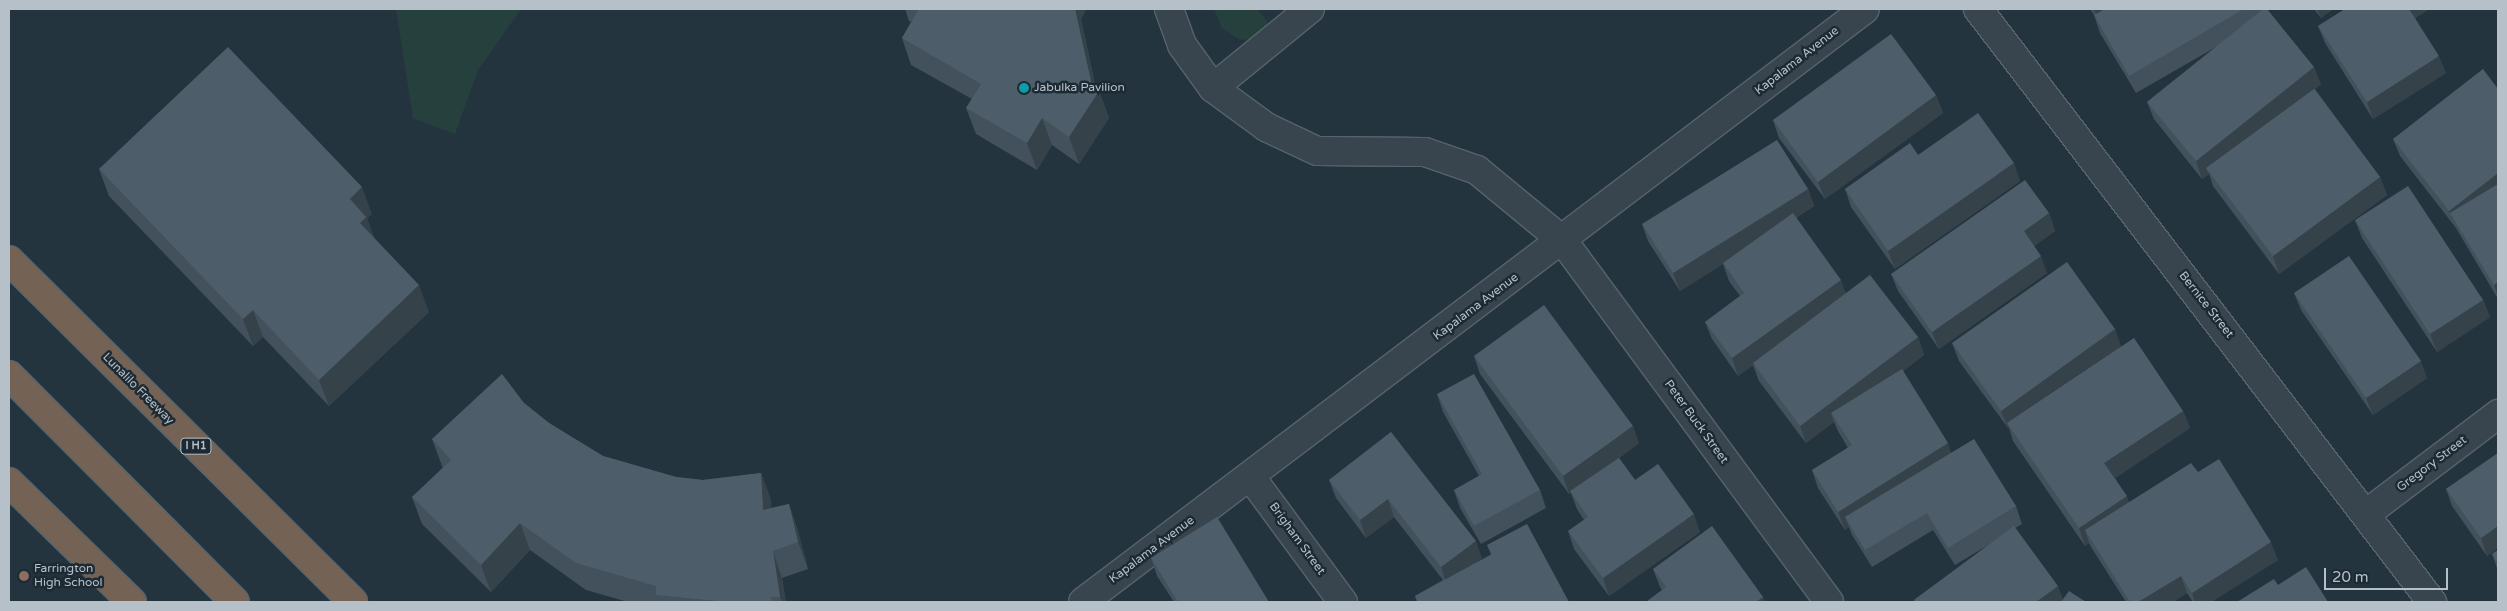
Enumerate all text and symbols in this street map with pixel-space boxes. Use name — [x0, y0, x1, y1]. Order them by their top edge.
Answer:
street label: Kapalama Avenue — [1752, 24, 1842, 98]
place label: Jabulka Pavilion — [1034, 81, 1125, 95]
marker: Jabulka Pavilion — [1018, 82, 1030, 94]
street label: Bernice Street — [2176, 269, 2236, 341]
street label: Kapalama Avenue — [1431, 270, 1521, 344]
street label: Lunalilo Freeway — [99, 350, 177, 428]
street label: Peter Buck Street — [1661, 377, 1731, 467]
street label: Gregory Street — [2394, 433, 2470, 495]
road number: I H1 — [180, 438, 212, 454]
street label: Brigham Street — [1266, 500, 1328, 578]
street label: Kapalama Avenue — [1107, 513, 1197, 587]
scale bar — [2327, 558, 2451, 590]
place label: Farrington High School — [34, 562, 103, 590]
text: 20 m — [2332, 568, 2369, 586]
marker: Farrington High School — [18, 570, 30, 582]

